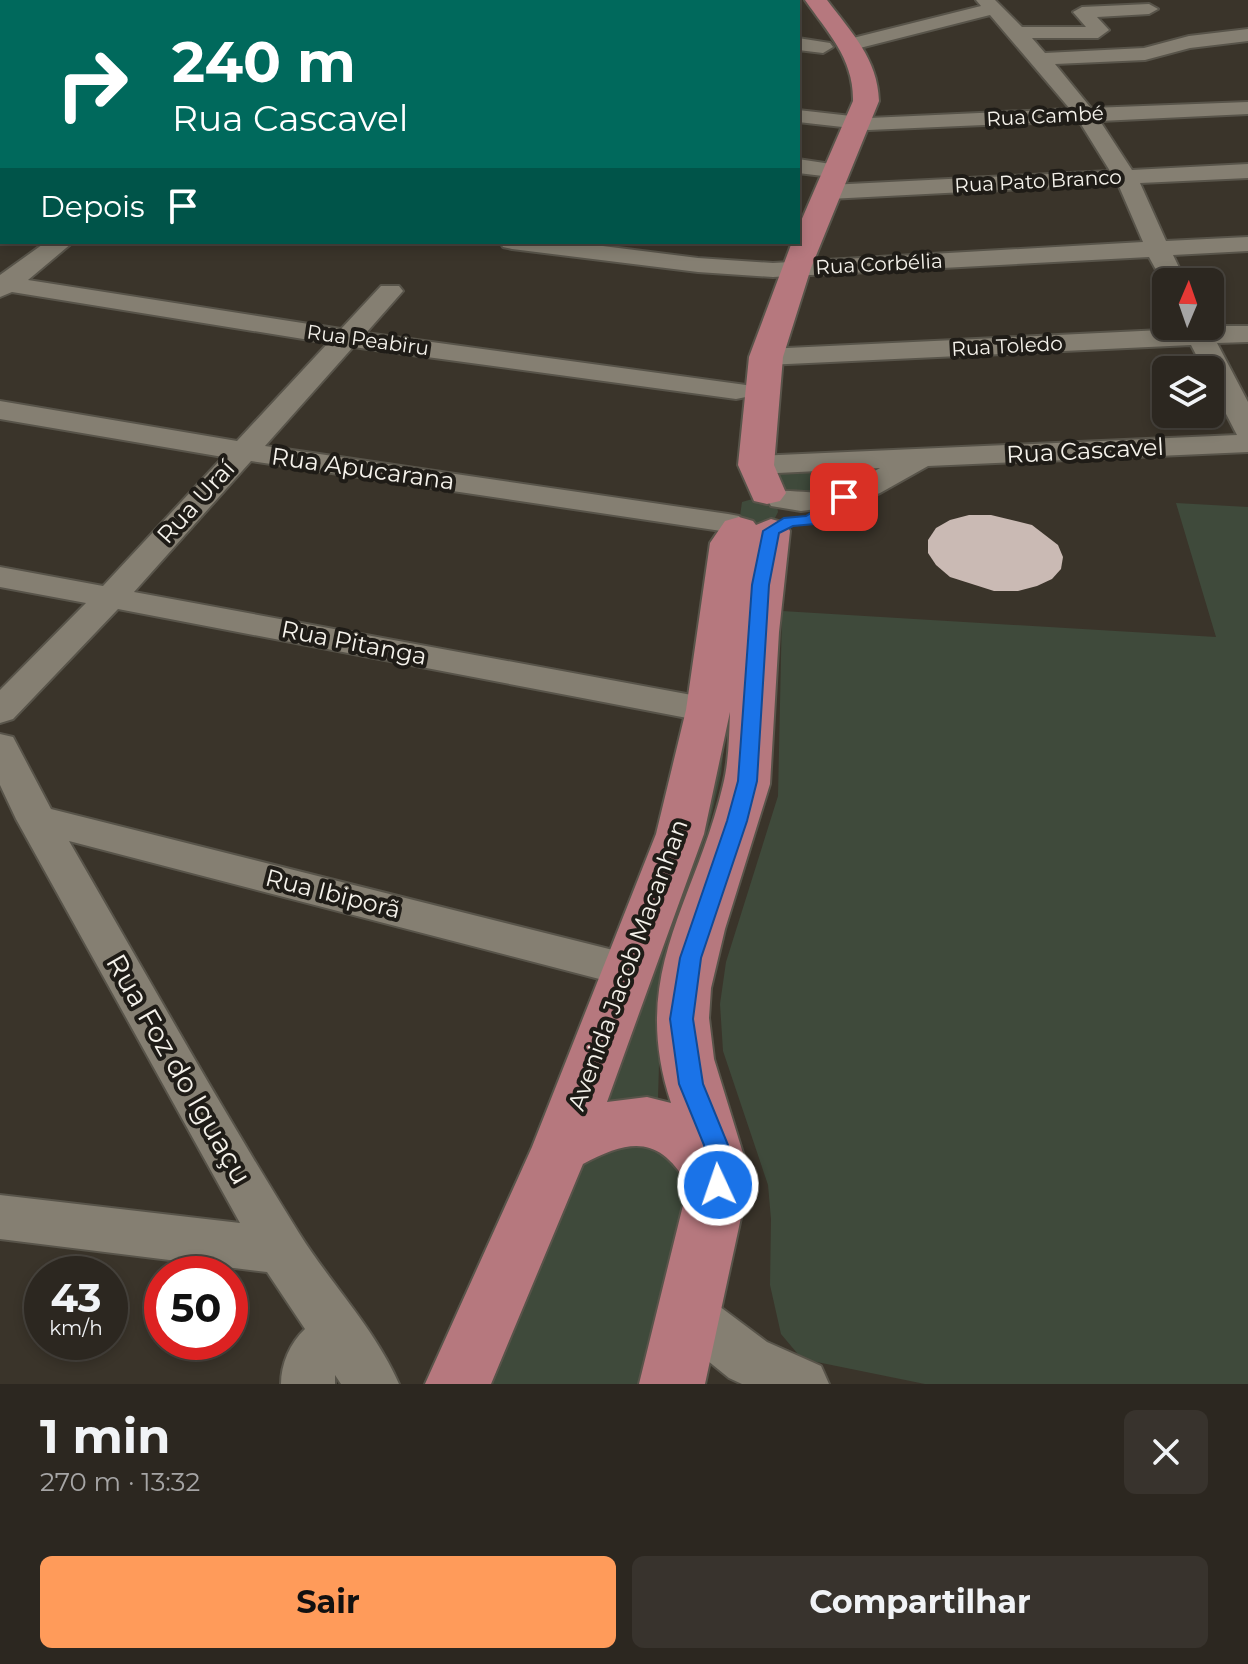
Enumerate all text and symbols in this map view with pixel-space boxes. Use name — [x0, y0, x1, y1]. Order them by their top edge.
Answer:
text: 240 m — [172, 28, 356, 96]
icon: right — [40, 32, 144, 136]
text: Rua Cascavel — [172, 96, 409, 140]
street label: Rua Cambé — [986, 101, 1104, 131]
street label: Rua Pato Branco — [954, 165, 1122, 197]
icon: arrive — [161, 184, 205, 228]
text: Depois — [40, 188, 145, 225]
street label: Rua Corbélia — [815, 249, 943, 279]
north arrow — [1152, 268, 1224, 340]
map controls — [1152, 268, 1224, 428]
street label: Rua Peabiru — [305, 320, 431, 360]
street label: Rua Toledo — [951, 331, 1063, 361]
button: layers — [1152, 356, 1224, 428]
street label: Rua Cascavel — [1005, 432, 1164, 469]
street label: Rua Apucarana — [270, 441, 456, 496]
street label: Rua Uraí — [151, 453, 242, 549]
pin — [810, 463, 878, 531]
icon: arrive — [822, 475, 866, 519]
street label: Rua Pitanga — [279, 614, 429, 671]
street label: Avenida Jacob Macanhan — [561, 815, 694, 1114]
street label: Rua Ibiporã — [263, 863, 404, 924]
street label: Rua Foz do Iguaçu — [99, 948, 259, 1190]
position arrow — [676, 1143, 760, 1227]
speed limit sign: 50 — [144, 1256, 248, 1360]
text: 43 — [51, 1273, 101, 1322]
text: km/h — [49, 1316, 103, 1340]
text: 1 min — [40, 1407, 170, 1465]
button: close — [1124, 1410, 1208, 1494]
text: 270 m · 13:32 — [40, 1466, 200, 1498]
button: Sair — [40, 1556, 616, 1648]
button: Compartilhar — [632, 1556, 1208, 1648]

